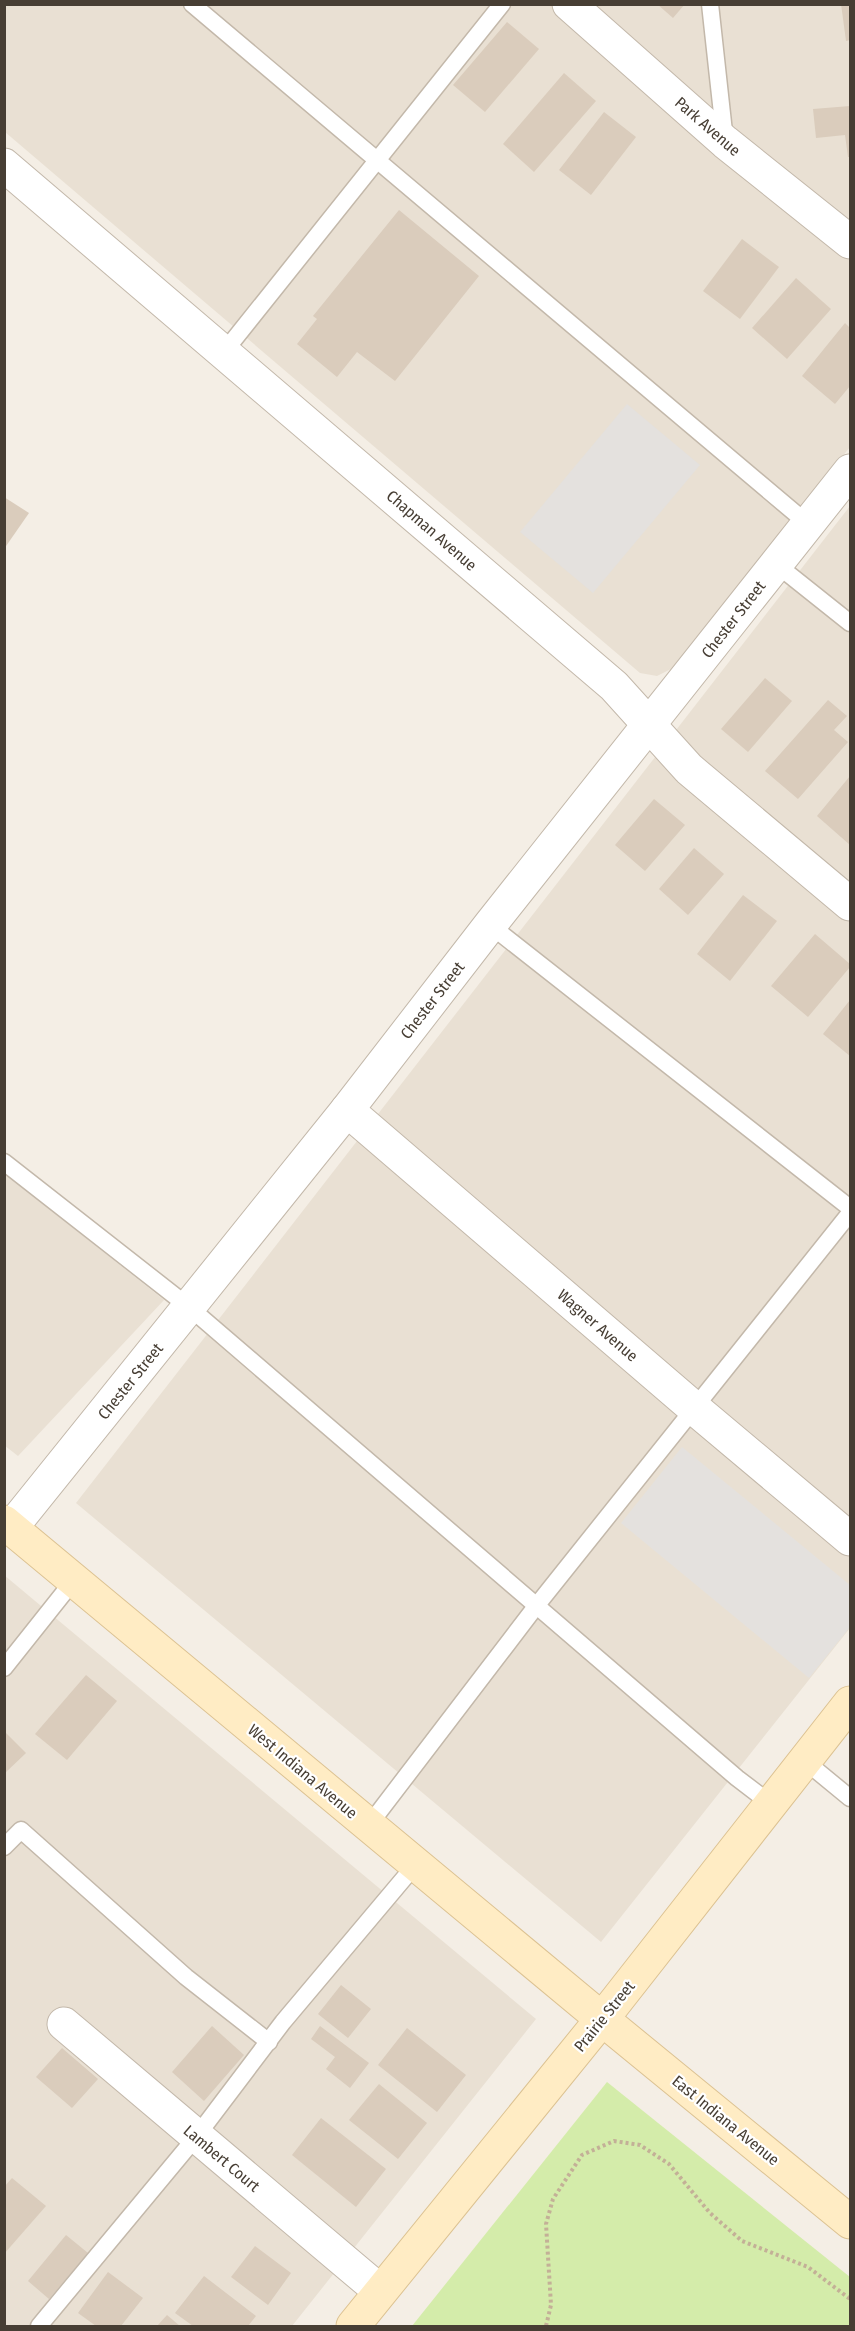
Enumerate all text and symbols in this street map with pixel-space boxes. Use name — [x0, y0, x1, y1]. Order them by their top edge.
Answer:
street label: Park Avenue — [671, 93, 744, 160]
street label: Chapman Avenue — [383, 486, 481, 575]
street label: Chester Street — [697, 576, 770, 662]
street label: Chester Street — [396, 957, 469, 1043]
street label: Wagner Avenue — [554, 1285, 642, 1366]
street label: Chester Street — [94, 1339, 167, 1423]
street label: West Indiana Avenue — [244, 1720, 361, 1823]
street label: Prairie Street — [570, 1976, 639, 2056]
street label: East Indiana Avenue — [668, 2071, 783, 2169]
street label: Lambert Court — [180, 2121, 264, 2196]

